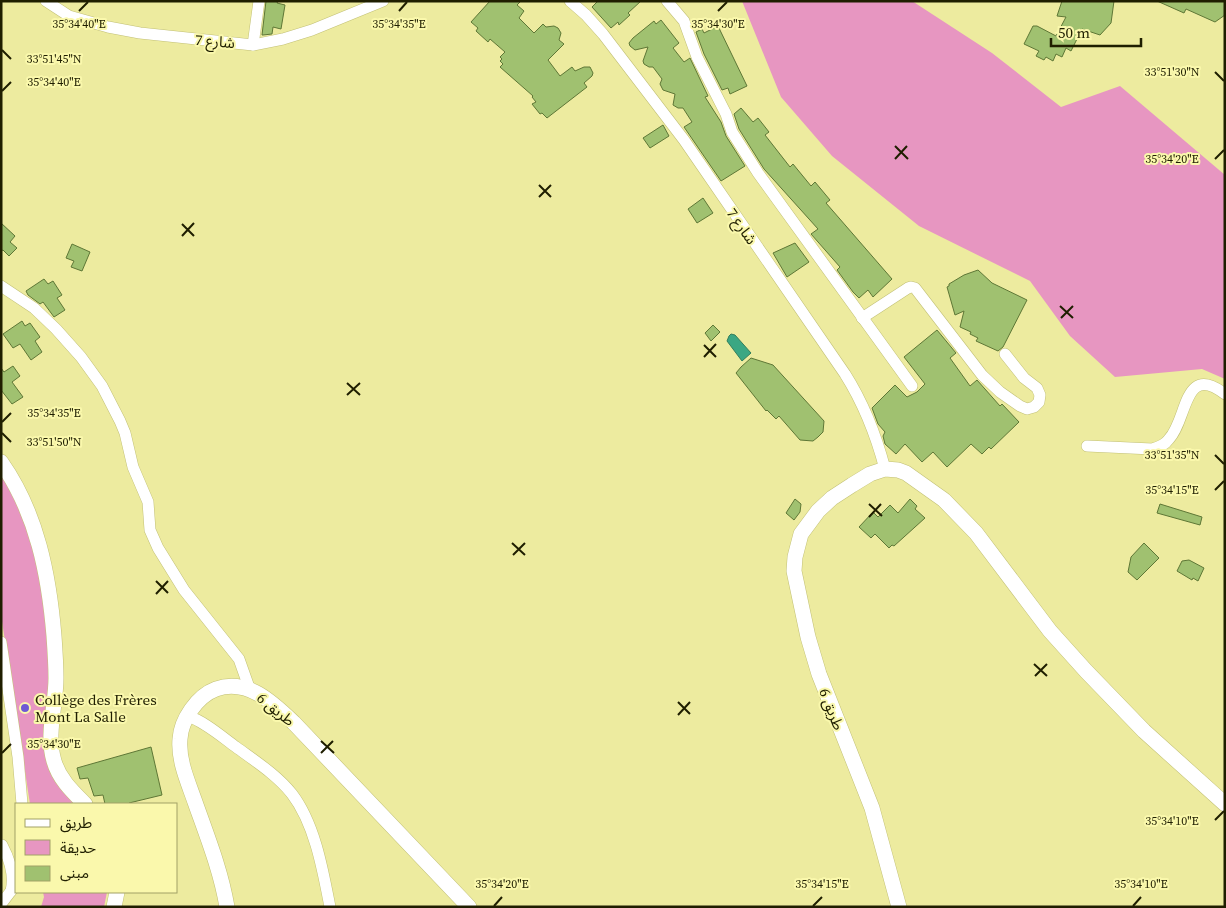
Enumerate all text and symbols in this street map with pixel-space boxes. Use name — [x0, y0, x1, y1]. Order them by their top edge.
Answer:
scale bar — [1051, 15, 1141, 47]
text: 35°34'40"E — [52, 16, 106, 32]
text: 35°34'35"E — [372, 16, 426, 32]
text: 35°34'30"E — [691, 16, 745, 32]
text: 50 m — [1058, 22, 1090, 43]
street label: شارع 7 — [194, 29, 236, 55]
text: 33°51'45"N — [26, 51, 82, 67]
text: 33°51'30"N — [1144, 64, 1200, 80]
text: 35°34'40"E — [27, 74, 81, 90]
text: 35°34'20"E — [1145, 151, 1199, 167]
street label: شارع 7 — [720, 203, 762, 250]
text: 35°34'35"E — [27, 405, 81, 421]
text: 33°51'50"N — [26, 434, 82, 450]
text: 33°51'35"N — [1144, 447, 1200, 463]
text: 35°34'15"E — [1145, 482, 1199, 498]
street label: طريق 6 — [814, 685, 850, 733]
street label: طريق 6 — [253, 687, 299, 731]
place label: Collège des Frères Mont La Salle — [35, 689, 157, 727]
marker: Collège des Frères Mont La Salle — [19, 702, 31, 714]
text: 35°34'30"E — [27, 736, 81, 752]
legend — [15, 803, 178, 893]
text: طريق — [60, 812, 92, 833]
text: 35°34'10"E — [1145, 813, 1199, 829]
text: حديقة — [60, 837, 96, 858]
text: مبنى — [60, 862, 89, 883]
text: 35°34'20"E — [475, 876, 529, 892]
text: 35°34'15"E — [795, 876, 849, 892]
text: 35°34'10"E — [1114, 876, 1168, 892]

